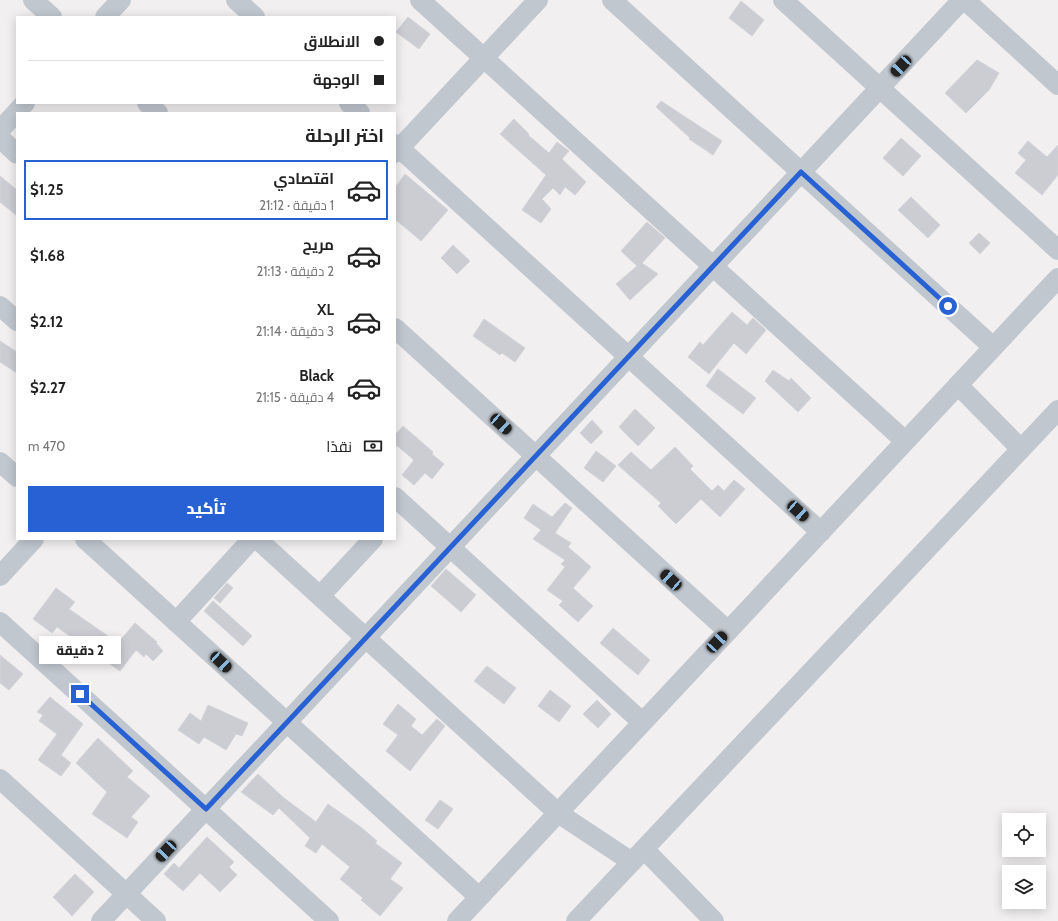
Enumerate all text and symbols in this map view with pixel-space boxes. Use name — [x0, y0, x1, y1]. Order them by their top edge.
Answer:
text: الانطلاق — [304, 33, 360, 51]
car — [888, 53, 914, 79]
text: الوجهة — [313, 71, 360, 89]
text: اختر الرحلة — [305, 125, 384, 147]
text: اقتصادي — [274, 170, 334, 188]
icon: car — [346, 172, 382, 208]
text: $1.25 — [30, 181, 64, 199]
text: 1 دقيقة · 21:12 — [259, 197, 334, 213]
text: مريح — [302, 236, 334, 254]
icon: car — [346, 238, 382, 274]
text: $1.68 — [30, 247, 65, 265]
text: 2 دقيقة · 21:13 — [256, 263, 334, 279]
route start — [939, 297, 957, 315]
text: XL — [317, 301, 334, 319]
icon: car — [346, 304, 382, 340]
text: $2.12 — [30, 313, 63, 331]
text: 3 دقيقة · 21:14 — [256, 323, 334, 339]
text: Black — [299, 367, 334, 385]
icon: car — [346, 370, 382, 406]
text: $2.27 — [30, 379, 66, 397]
text: 4 دقيقة · 21:15 — [256, 389, 334, 405]
car — [488, 412, 514, 436]
icon: cash — [362, 435, 384, 457]
text: 470 m — [28, 438, 65, 454]
text: نقدًا — [326, 438, 352, 456]
button: تأكيد — [28, 486, 384, 532]
car — [785, 499, 811, 523]
car — [658, 568, 684, 592]
car — [704, 629, 730, 655]
callout: 2 دقيقة — [39, 636, 121, 664]
text: 2 دقيقة — [56, 642, 104, 658]
car — [208, 649, 234, 675]
route end — [71, 685, 89, 703]
map controls — [1002, 813, 1046, 909]
button: locate — [1002, 813, 1046, 857]
car — [153, 838, 179, 864]
button: layers — [1002, 865, 1046, 909]

